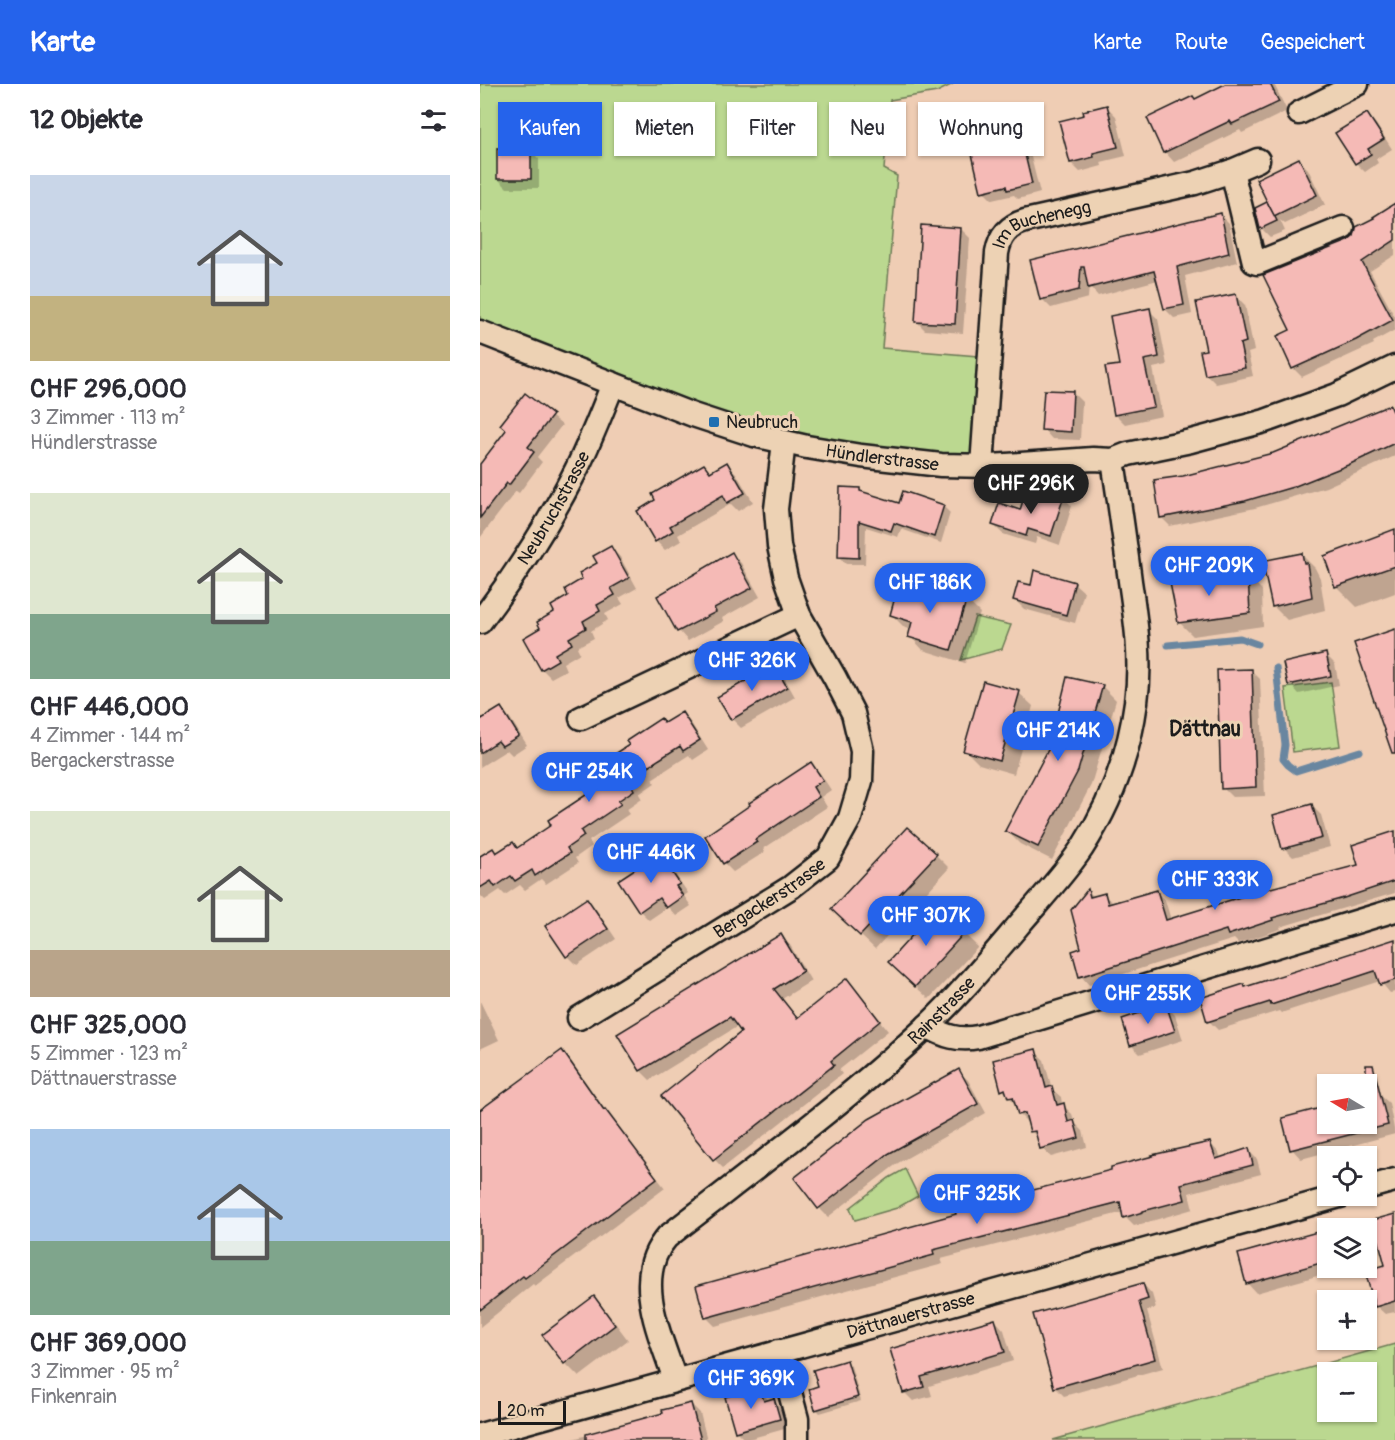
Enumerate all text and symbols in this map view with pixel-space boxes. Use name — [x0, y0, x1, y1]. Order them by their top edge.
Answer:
text: Karte — [30, 25, 95, 60]
text: Karte — [1093, 29, 1142, 56]
text: Route — [1175, 29, 1228, 56]
text: Gespeichert — [1261, 29, 1365, 56]
chip: Kaufen — [498, 102, 602, 156]
chip: Mieten — [614, 102, 715, 156]
chip: Filter — [727, 102, 817, 156]
chip: Neu — [829, 102, 906, 156]
chip: Wohnung — [918, 102, 1044, 156]
text: 12 Objekte — [30, 104, 143, 136]
icon: filters — [417, 104, 450, 137]
street label: Im Buchenegg — [987, 195, 1093, 252]
icon: home — [186, 214, 294, 322]
text: CHF 296,000 — [30, 373, 187, 405]
text: 3 Zimmer · 113 m² — [30, 405, 186, 430]
place label: Neubruch — [726, 411, 798, 434]
marker: Neubruch — [707, 415, 721, 429]
text: Hündlerstrasse — [30, 430, 157, 455]
street label: Hündlerstrasse — [823, 439, 940, 476]
street label: Neubruchstrasse — [512, 447, 595, 569]
pin: CHF 296K — [969, 464, 1093, 515]
text: CHF 296K — [988, 471, 1074, 496]
icon: home — [186, 532, 294, 640]
pin: CHF 209K — [1147, 546, 1271, 597]
text: CHF 209K — [1165, 553, 1253, 578]
pin: CHF 186K — [868, 563, 992, 614]
text: CHF 186K — [889, 570, 971, 595]
pin: CHF 326K — [690, 641, 814, 692]
text: CHF 326K — [708, 648, 796, 673]
text: CHF 446,000 — [30, 691, 189, 723]
pin: CHF 214K — [996, 711, 1120, 762]
district label: Dättnau — [1169, 716, 1241, 743]
text: CHF 214K — [1016, 718, 1100, 743]
text: 4 Zimmer · 144 m² — [30, 723, 190, 748]
text: Bergackerstrasse — [30, 748, 174, 773]
pin: CHF 254K — [527, 752, 651, 803]
text: CHF 254K — [545, 759, 633, 784]
pin: CHF 446K — [589, 833, 713, 884]
text: CHF 446K — [607, 840, 695, 865]
icon: home — [186, 850, 294, 958]
street label: Bergackerstrasse — [709, 853, 830, 944]
pin: CHF 333K — [1153, 860, 1277, 911]
text: CHF 333K — [1172, 867, 1258, 892]
pin: CHF 307K — [864, 896, 988, 947]
text: CHF 307K — [882, 903, 970, 928]
street label: Rainstrasse — [903, 972, 980, 1050]
pin: CHF 255K — [1086, 974, 1210, 1025]
text: CHF 255K — [1105, 981, 1191, 1006]
text: CHF 325,000 — [30, 1009, 187, 1041]
text: 5 Zimmer · 123 m² — [30, 1041, 188, 1066]
text: Dättnauerstrasse — [30, 1066, 177, 1091]
north arrow — [1317, 1074, 1377, 1134]
map controls — [1317, 1074, 1377, 1422]
button: locate — [1317, 1146, 1377, 1206]
icon: home — [186, 1168, 294, 1276]
pin: CHF 325K — [915, 1174, 1039, 1225]
text: CHF 325K — [934, 1181, 1020, 1206]
button: layers — [1317, 1218, 1377, 1278]
street label: Dättnauerstrasse — [844, 1287, 978, 1344]
button: + — [1317, 1290, 1377, 1350]
text: CHF 369,000 — [30, 1327, 187, 1359]
text: 3 Zimmer · 95 m² — [30, 1359, 180, 1384]
pin: CHF 369K — [689, 1359, 813, 1410]
button: − — [1317, 1362, 1377, 1422]
text: CHF 369K — [708, 1366, 794, 1391]
text: Finkenrain — [30, 1384, 117, 1409]
scale bar — [498, 1398, 566, 1426]
text: 20 m — [507, 1401, 545, 1421]

